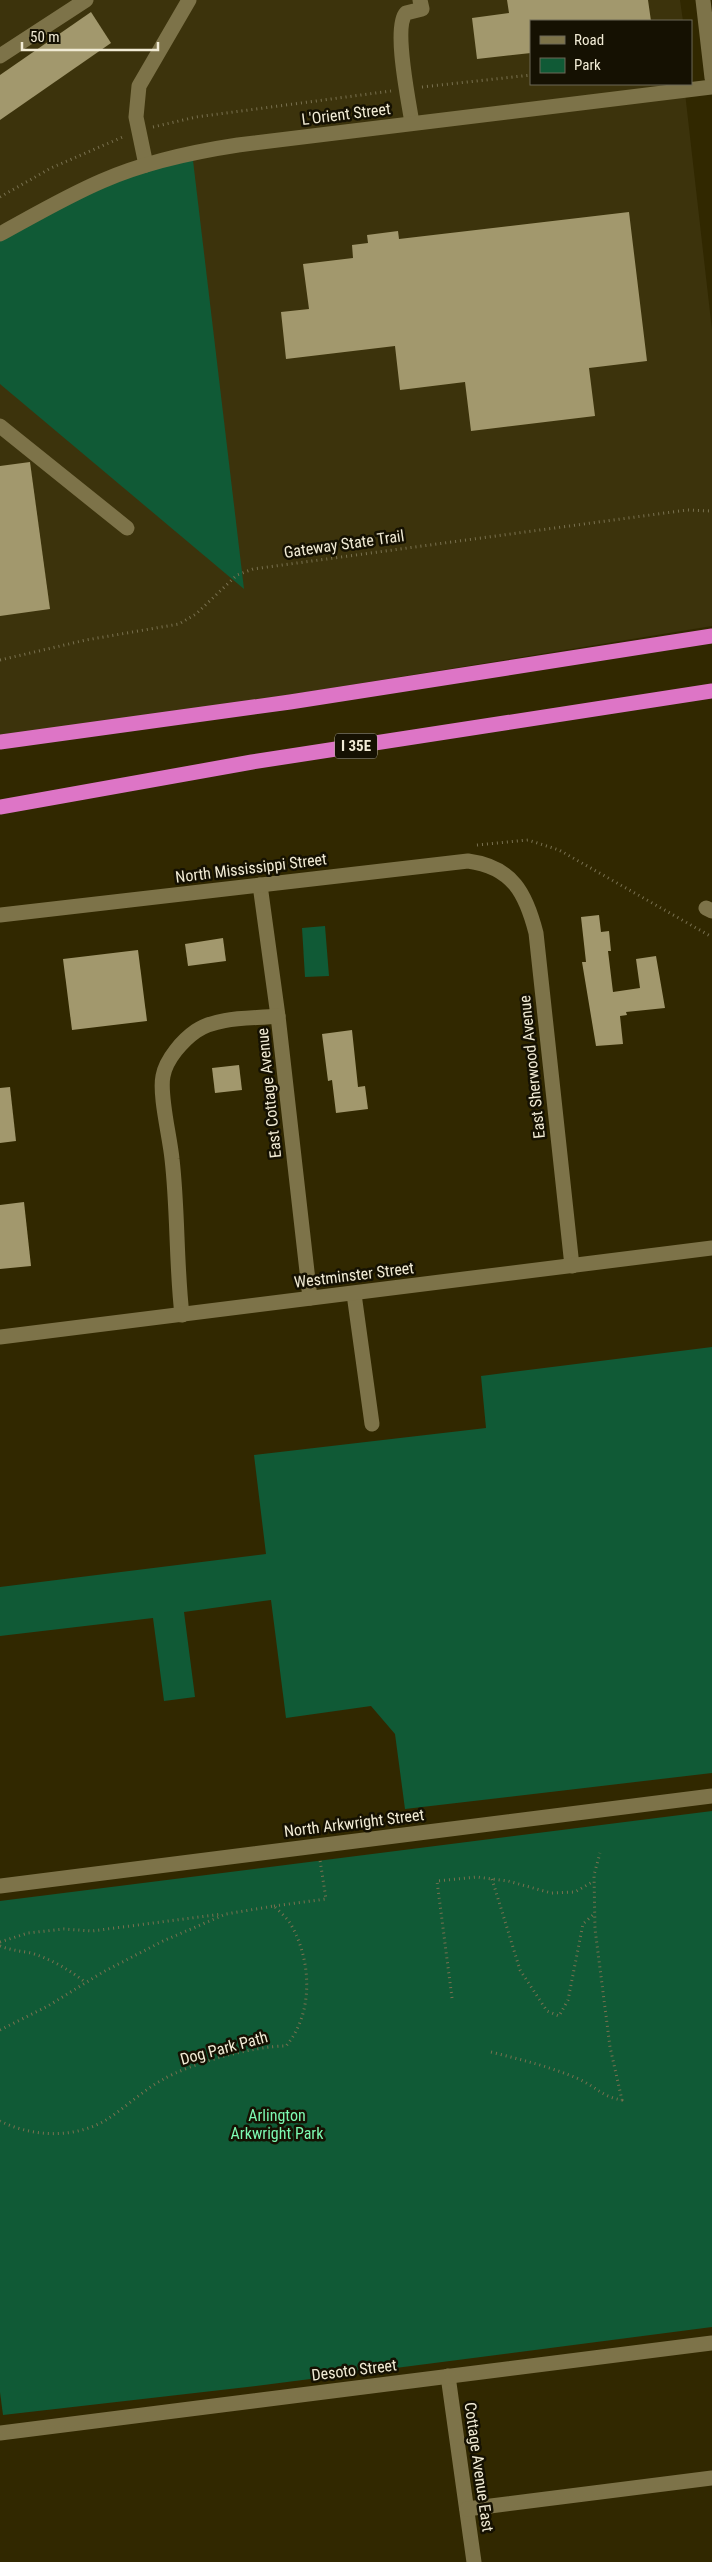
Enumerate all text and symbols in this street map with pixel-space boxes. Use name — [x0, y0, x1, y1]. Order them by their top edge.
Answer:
scale bar — [22, 20, 159, 52]
legend — [530, 20, 692, 85]
text: 50 m — [30, 28, 60, 46]
text: Road — [574, 31, 604, 49]
text: Park — [574, 56, 601, 74]
street label: L'Orient Street — [300, 99, 392, 129]
street label: Gateway State Trail — [283, 526, 405, 562]
road number: I 35E — [335, 734, 377, 758]
street label: North Mississippi Street — [174, 849, 328, 887]
street label: East Sherwood Avenue — [515, 994, 549, 1140]
street label: East Cottage Avenue — [253, 1027, 285, 1159]
street label: Westminster Street — [293, 1258, 415, 1292]
street label: North Arkwright Street — [283, 1805, 425, 1841]
street label: Dog Park Path — [178, 2027, 270, 2069]
park label: Arlington Arkwright Park — [231, 2106, 324, 2143]
street label: Desoto Street — [310, 2355, 398, 2385]
street label: Cottage Avenue East — [460, 2401, 498, 2533]

